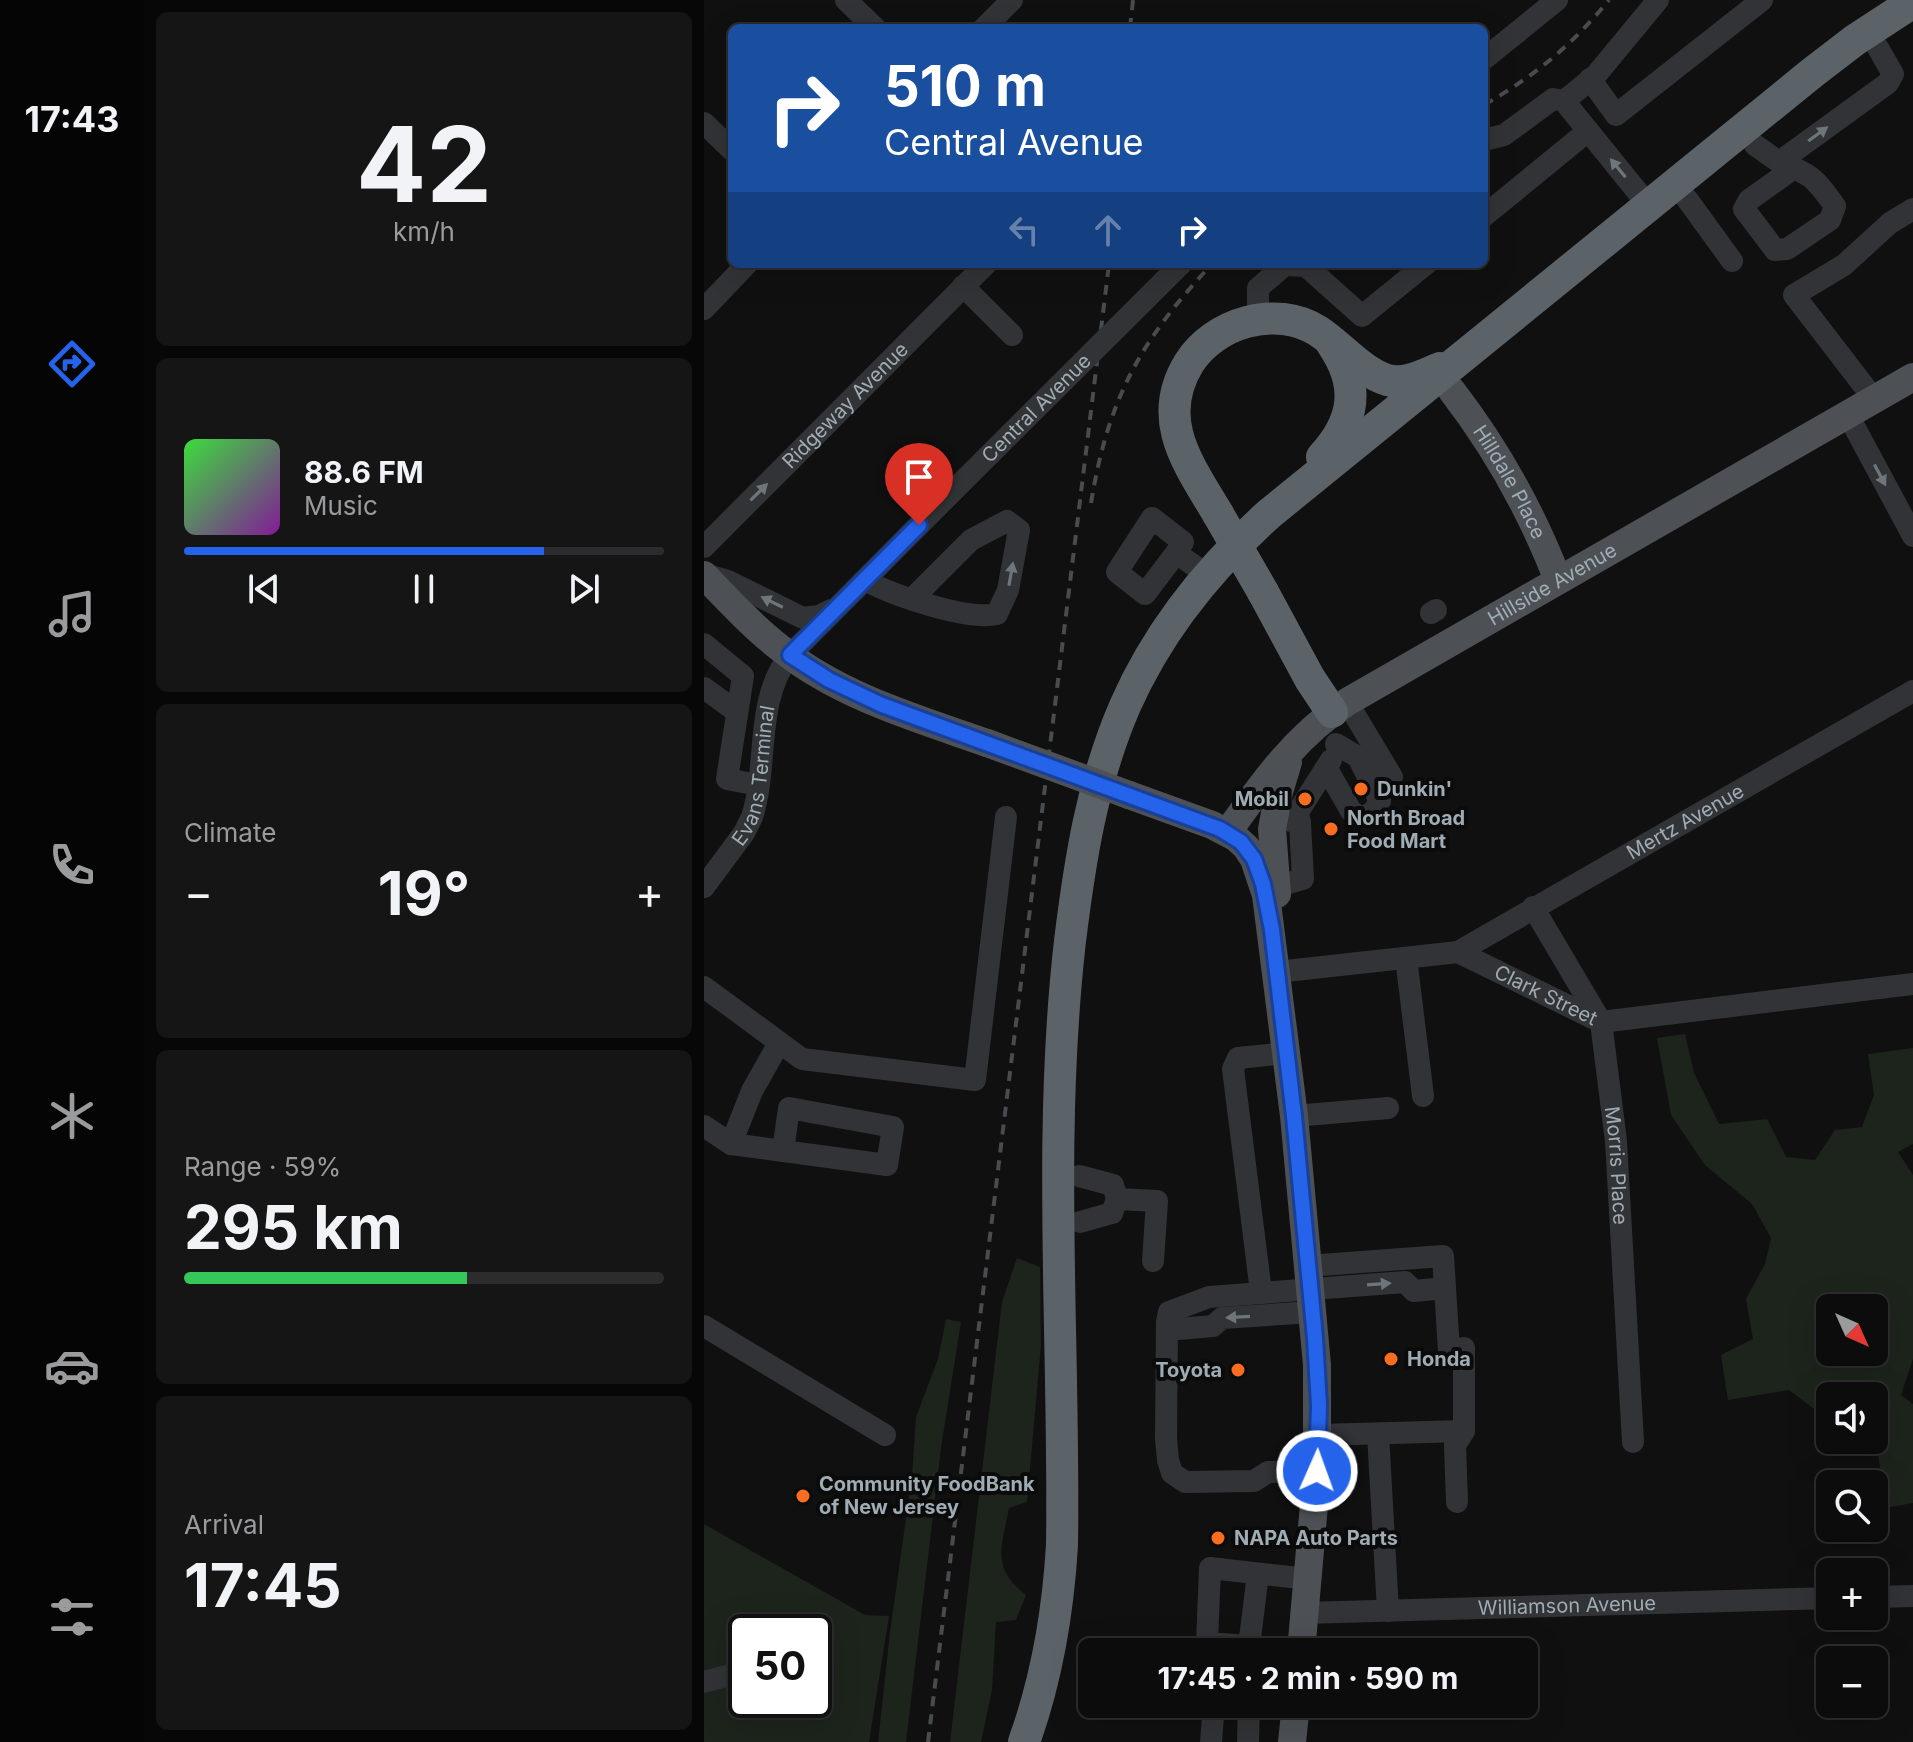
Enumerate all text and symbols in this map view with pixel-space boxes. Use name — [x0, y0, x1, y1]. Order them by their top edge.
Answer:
text: 510 m — [884, 52, 1046, 120]
icon: right — [752, 56, 856, 160]
text: 17:43 — [25, 97, 119, 141]
text: 42 — [356, 101, 492, 227]
text: Central Avenue — [884, 120, 1143, 164]
one-way arrow — [1808, 127, 1829, 142]
one-way arrow — [1610, 158, 1627, 179]
icon: left — [1002, 208, 1046, 252]
icon: ahead — [1086, 208, 1130, 252]
icon: right — [1170, 208, 1214, 252]
text: km/h — [393, 216, 455, 247]
icon: directions — [44, 336, 100, 392]
street label: Ridgeway Avenue — [777, 337, 913, 473]
street label: Central Avenue — [977, 349, 1096, 468]
street label: Hilldale Place — [1468, 420, 1551, 543]
pin — [885, 443, 953, 525]
text: 88.6 FM — [304, 454, 424, 490]
icon: arrive — [897, 455, 941, 499]
one-way arrow — [1874, 464, 1887, 487]
one-way arrow — [749, 483, 768, 502]
text: Music — [304, 490, 378, 521]
street label: Hillside Avenue — [1484, 538, 1621, 631]
one-way arrow — [1005, 561, 1018, 586]
icon: previous — [242, 567, 286, 611]
icon: pause — [402, 567, 446, 611]
icon: next — [562, 567, 606, 611]
icon: music — [44, 586, 100, 642]
one-way arrow — [760, 596, 783, 609]
street label: Evans Terminal — [727, 703, 780, 851]
place label: Dunkin' — [1377, 777, 1452, 801]
street label: Mertz Avenue — [1622, 779, 1748, 865]
marker: Dunkin' — [1352, 780, 1370, 798]
place label: Mobil — [1235, 787, 1289, 811]
marker: Mobil — [1296, 790, 1314, 808]
place label: North Broad Food Mart — [1347, 806, 1465, 853]
text: Climate — [184, 817, 276, 848]
marker: North Broad Food Mart — [1322, 820, 1340, 838]
icon: phone — [44, 837, 100, 893]
text: 19° — [378, 857, 470, 929]
text: − — [184, 866, 213, 920]
text: + — [635, 866, 664, 920]
street label: Clark Street — [1491, 960, 1602, 1031]
icon: climate — [44, 1088, 100, 1144]
street label: Morris Place — [1600, 1105, 1633, 1225]
text: Range · 59% — [184, 1151, 341, 1182]
text: 295 km — [184, 1191, 403, 1263]
one-way arrow — [1367, 1277, 1392, 1290]
north arrow — [1816, 1294, 1888, 1366]
map controls — [1816, 1294, 1888, 1718]
one-way arrow — [1225, 1311, 1250, 1324]
icon: car — [44, 1338, 100, 1394]
place label: Honda — [1407, 1347, 1471, 1371]
marker: Honda — [1382, 1350, 1400, 1368]
place label: Toyota — [1155, 1358, 1222, 1382]
marker: Toyota — [1229, 1361, 1247, 1379]
button: sound — [1816, 1382, 1888, 1454]
position arrow — [1275, 1429, 1359, 1513]
button: search — [1816, 1470, 1888, 1542]
place label: Community FoodBank of New Jersey — [819, 1472, 1035, 1519]
marker: Community FoodBank of New Jersey — [794, 1487, 812, 1505]
text: Arrival — [184, 1509, 264, 1540]
place label: NAPA Auto Parts — [1234, 1526, 1398, 1550]
marker: NAPA Auto Parts — [1209, 1529, 1227, 1547]
text: 17:45 — [184, 1549, 342, 1621]
button: + — [1816, 1558, 1888, 1630]
icon: filters — [44, 1589, 100, 1645]
street label: Williamson Avenue — [1477, 1591, 1656, 1620]
speed limit sign: 50 — [728, 1614, 832, 1718]
button: − — [1816, 1646, 1888, 1718]
text: 17:45 · 2 min · 590 m — [1158, 1660, 1458, 1696]

